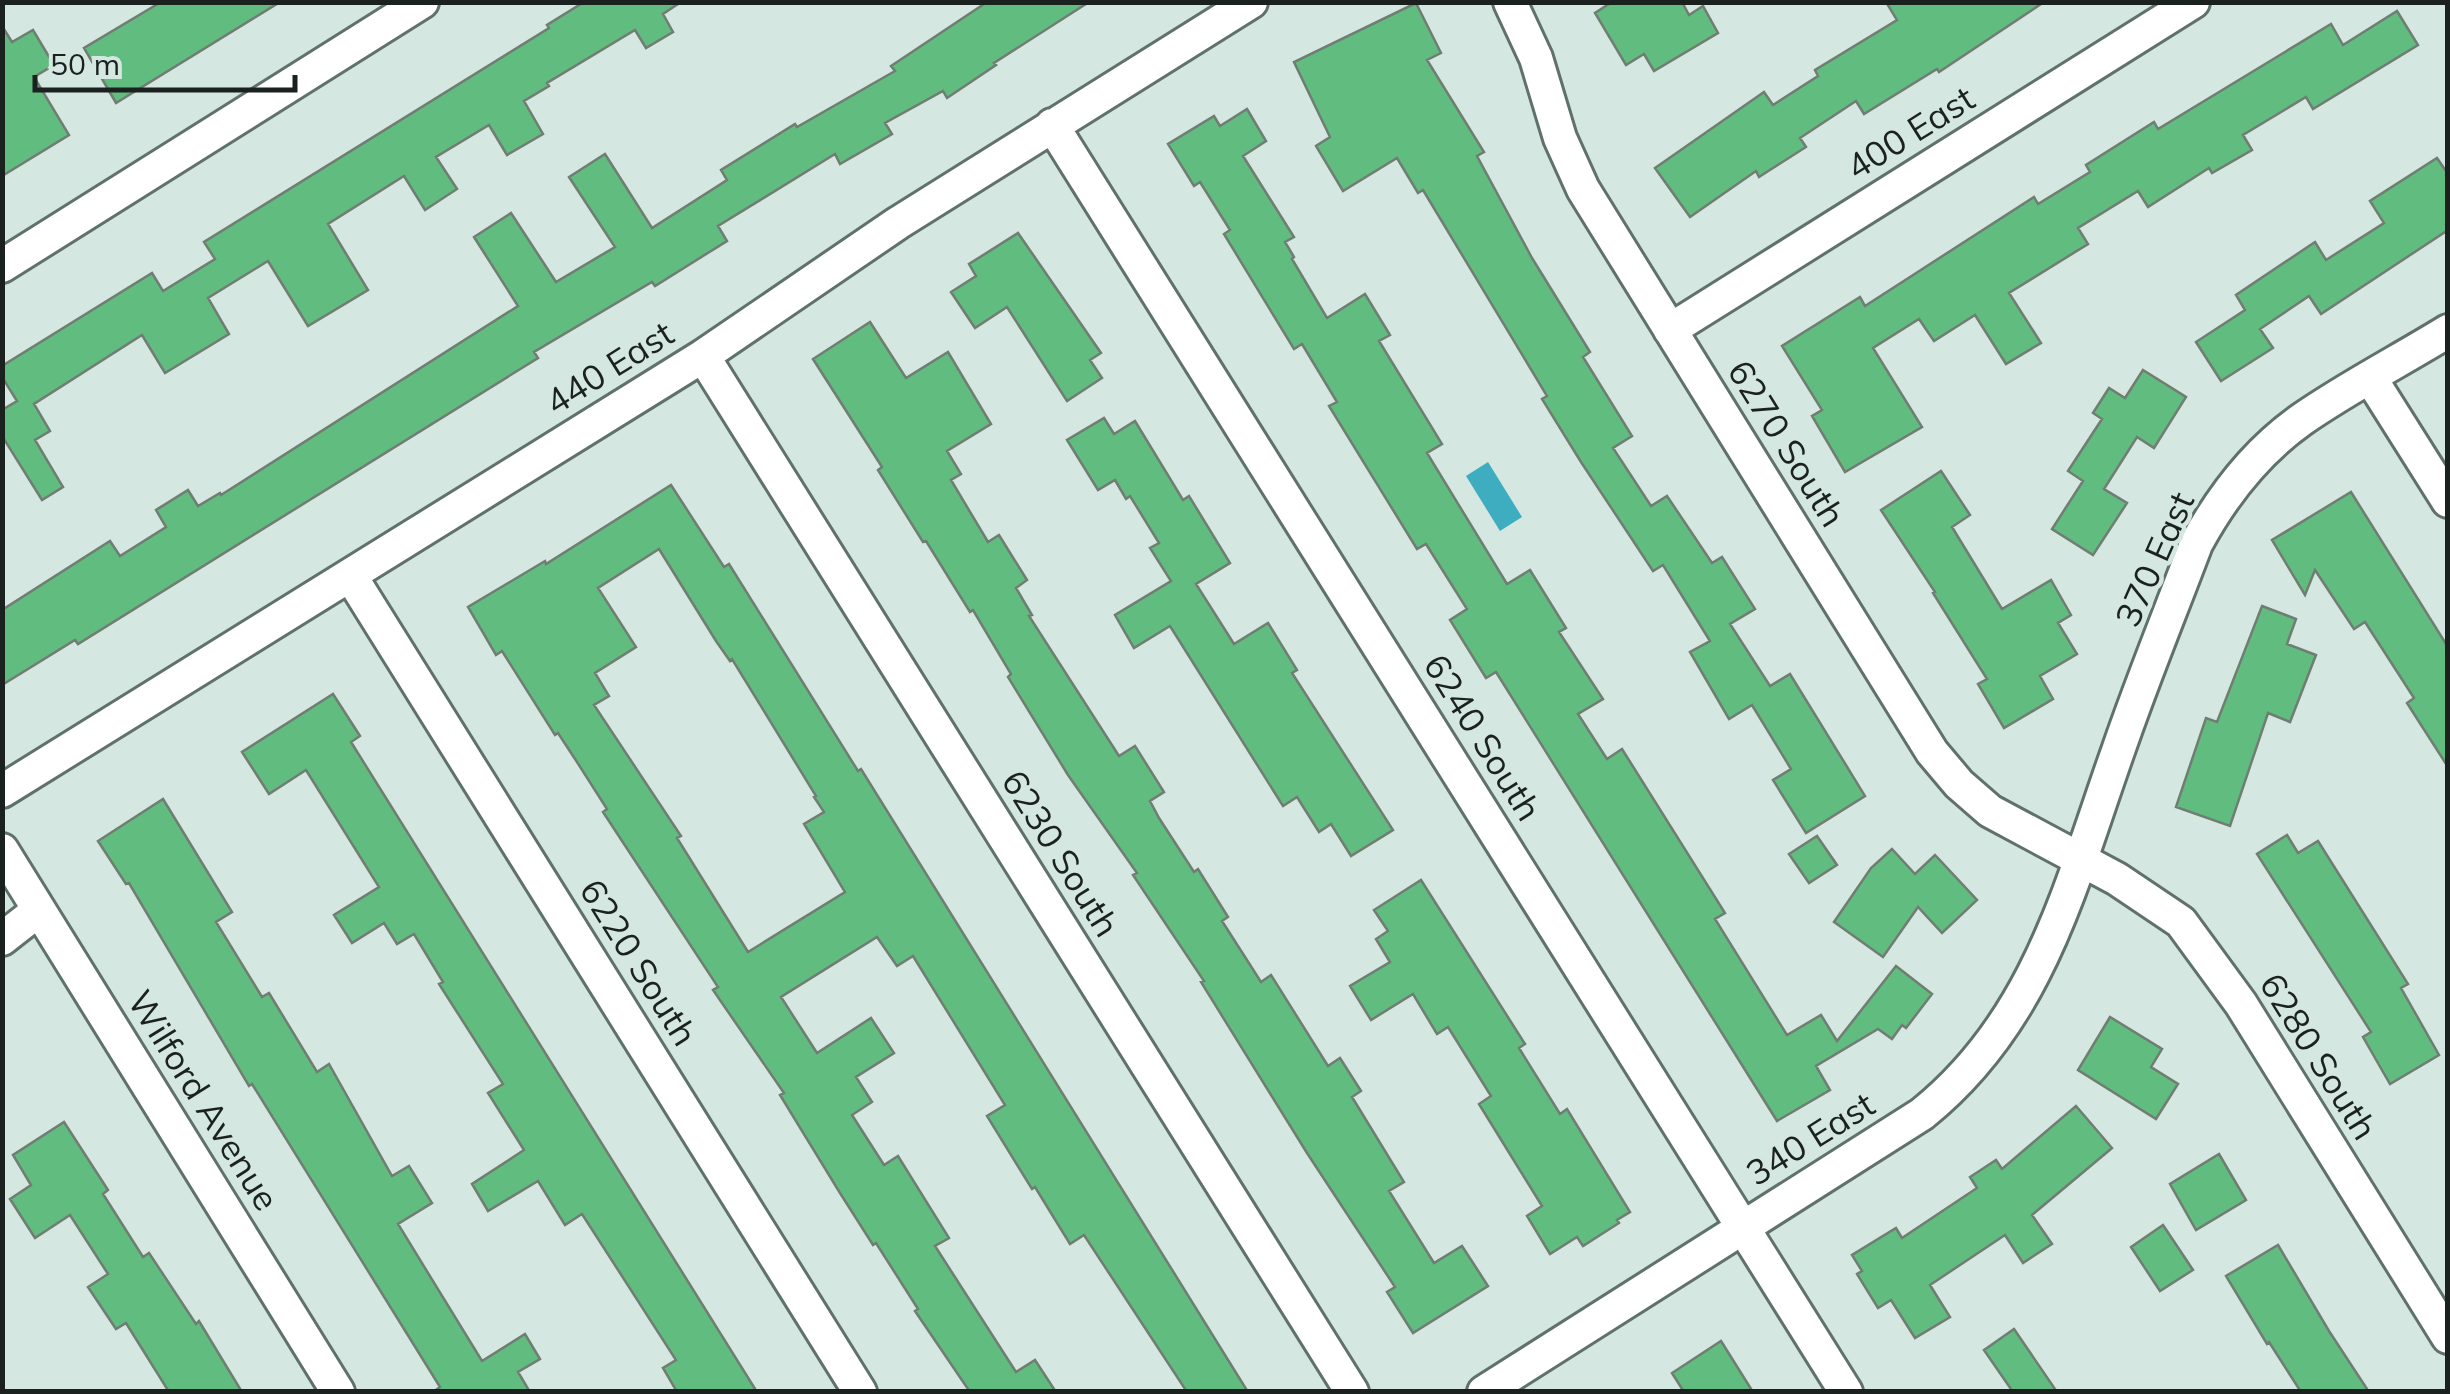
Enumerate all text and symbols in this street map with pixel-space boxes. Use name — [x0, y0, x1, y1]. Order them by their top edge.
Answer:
scale bar — [35, 30, 295, 92]
text: 50 m — [50, 45, 120, 83]
street label: 400 East — [1838, 75, 1982, 189]
street label: 440 East — [537, 310, 681, 424]
street label: 6270 South — [1719, 352, 1855, 534]
street label: 370 East — [2105, 485, 2203, 633]
street label: 6240 South — [1415, 646, 1551, 828]
street label: 6230 South — [993, 762, 1129, 944]
street label: 6220 South — [571, 871, 707, 1053]
street label: 6280 South — [2251, 965, 2387, 1147]
street label: Wilford Avenue — [119, 982, 289, 1218]
street label: 340 East — [1738, 1081, 1882, 1195]

